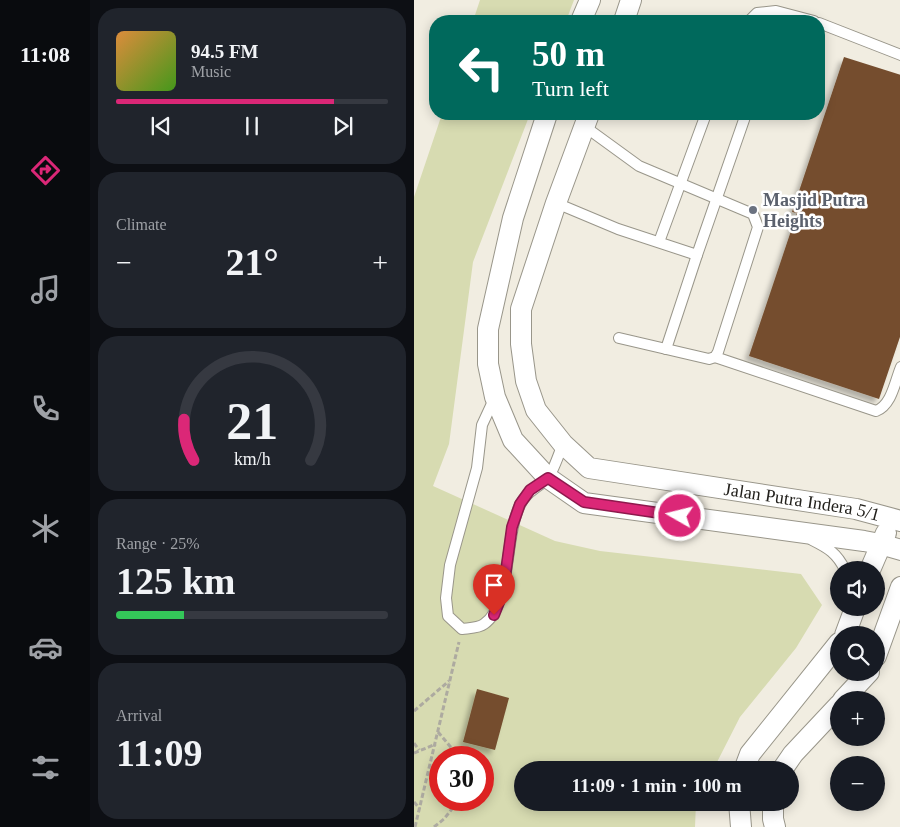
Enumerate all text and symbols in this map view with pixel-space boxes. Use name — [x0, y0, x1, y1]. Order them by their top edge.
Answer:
icon: left — [449, 35, 514, 100]
text: 50 m — [532, 35, 605, 74]
text: 94.5 FM — [191, 41, 259, 62]
text: 11:08 — [20, 42, 70, 67]
text: Music — [191, 63, 231, 80]
text: Turn left — [532, 76, 609, 101]
icon: previous — [147, 112, 175, 140]
icon: pause — [238, 112, 266, 140]
icon: next — [329, 112, 357, 140]
icon: directions — [28, 153, 63, 188]
place label: Masjid Putra Heights — [763, 190, 866, 231]
marker: Masjid Putra Heights — [747, 204, 759, 216]
text: Climate — [116, 216, 167, 233]
text: 21° — [225, 241, 279, 283]
text: − — [116, 247, 132, 278]
text: + — [372, 247, 388, 278]
icon: music — [28, 272, 63, 307]
icon: phone — [28, 391, 63, 426]
text: 21 — [226, 393, 278, 450]
text: km/h — [234, 449, 270, 469]
street label: Jalan Putra Indera 5/1 — [723, 479, 882, 525]
position arrow — [653, 489, 705, 541]
icon: climate — [28, 511, 63, 546]
text: Range · 25% — [116, 535, 200, 552]
text: 125 km — [116, 560, 235, 602]
map controls — [830, 561, 885, 811]
button: sound — [830, 561, 885, 616]
pin — [473, 564, 515, 615]
icon: arrive — [480, 571, 508, 599]
button: search — [830, 626, 885, 681]
icon: car — [28, 630, 63, 665]
button: + — [830, 691, 885, 746]
text: Arrival — [116, 707, 162, 724]
text: 11:09 — [116, 732, 203, 774]
speed limit sign: 30 — [429, 746, 494, 811]
icon: filters — [28, 750, 63, 785]
button: − — [830, 756, 885, 811]
text: 11:09 · 1 min · 100 m — [572, 775, 741, 796]

